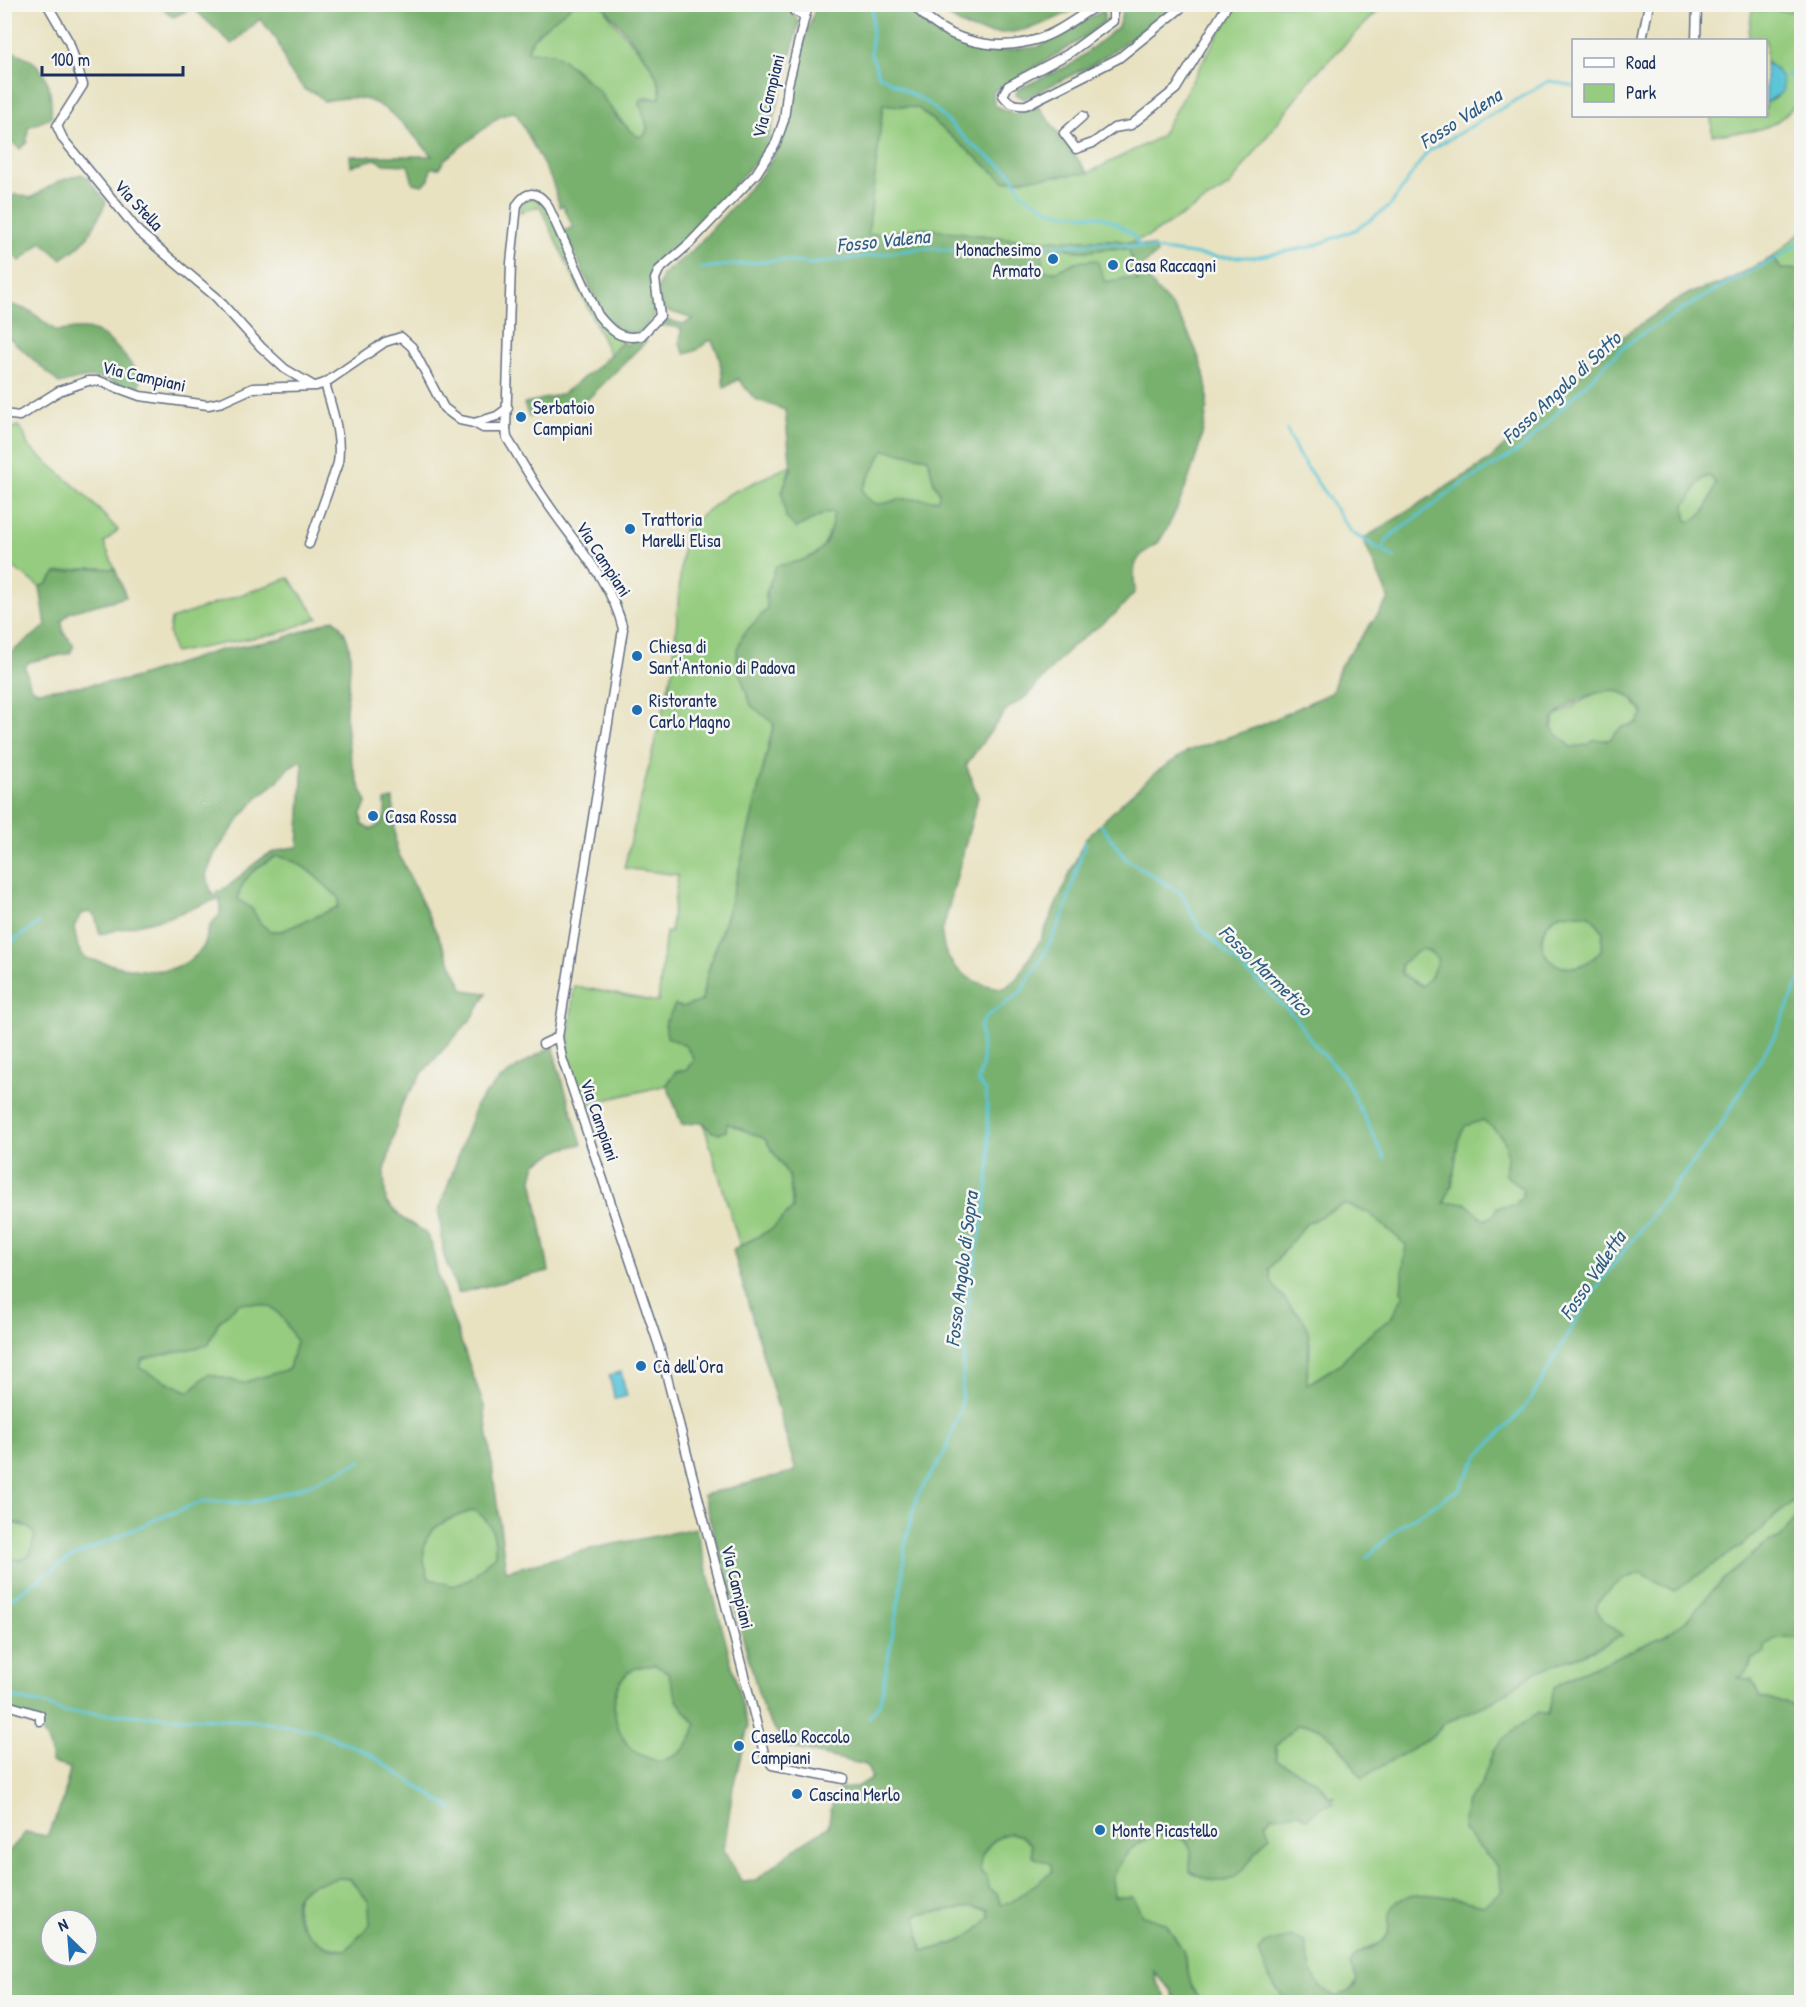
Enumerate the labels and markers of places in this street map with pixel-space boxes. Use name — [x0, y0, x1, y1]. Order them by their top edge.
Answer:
place label: Monachesimo Armato — [956, 237, 1041, 283]
marker: Monachesimo Armato — [1046, 252, 1060, 266]
place label: Casa Raccagni — [1125, 253, 1216, 278]
marker: Casa Raccagni — [1106, 258, 1120, 272]
place label: Serbatoio Campiani — [533, 395, 595, 441]
marker: Serbatoio Campiani — [514, 410, 528, 424]
place label: Trattoria Marelli Elisa — [642, 507, 721, 553]
marker: Trattoria Marelli Elisa — [623, 522, 637, 536]
place label: Chiesa di Sant'Antonio di Padova — [649, 634, 795, 680]
marker: Chiesa di Sant'Antonio di Padova — [630, 649, 644, 663]
place label: Ristorante Carlo Magno — [649, 688, 730, 734]
marker: Ristorante Carlo Magno — [630, 703, 644, 717]
place label: Casa Rossa — [385, 804, 456, 829]
marker: Casa Rossa — [366, 809, 380, 823]
place label: Cà dell'Ora — [653, 1354, 723, 1379]
marker: Cà dell'Ora — [634, 1359, 648, 1373]
place label: Casello Roccolo Campiani — [751, 1724, 850, 1770]
marker: Casello Roccolo Campiani — [732, 1739, 746, 1753]
place label: Cascina Merlo — [809, 1782, 900, 1807]
marker: Cascina Merlo — [790, 1787, 804, 1801]
place label: Monte Picastello — [1112, 1818, 1218, 1843]
marker: Monte Picastello — [1093, 1823, 1107, 1837]

